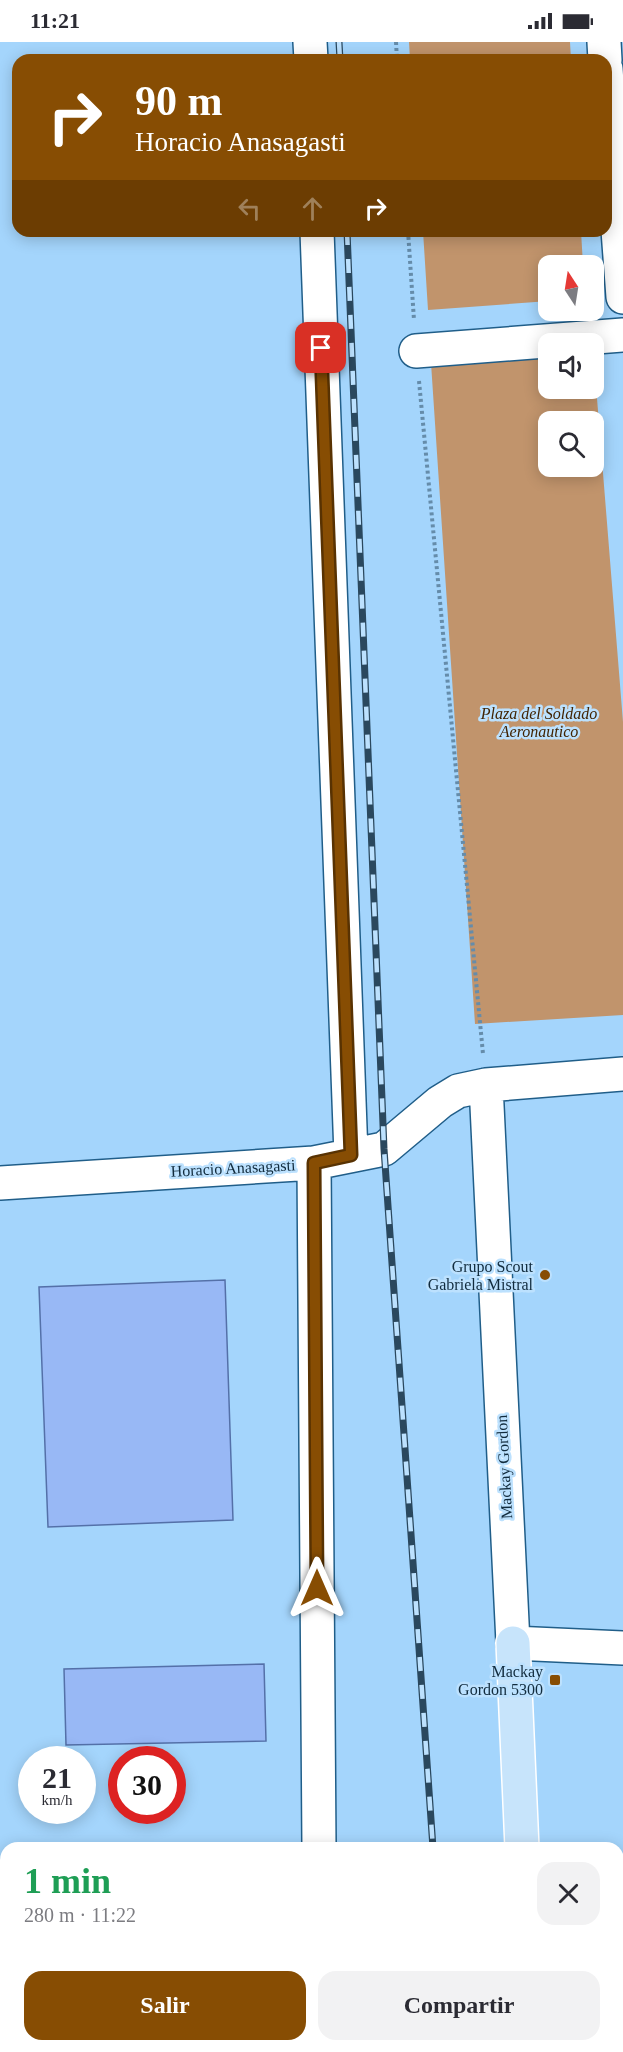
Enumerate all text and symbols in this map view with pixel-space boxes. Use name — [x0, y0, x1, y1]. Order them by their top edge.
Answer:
text: 11:21 — [30, 8, 80, 33]
icon: right — [36, 78, 114, 156]
text: 90 m — [135, 78, 223, 124]
text: Horacio Anasagasti — [135, 127, 346, 157]
icon: left — [233, 192, 266, 225]
icon: ahead — [296, 192, 329, 225]
icon: right — [359, 192, 392, 225]
north arrow — [538, 255, 604, 321]
map controls — [538, 255, 604, 477]
pin — [295, 322, 346, 373]
icon: arrive — [304, 331, 337, 364]
button: sound — [538, 333, 604, 399]
button: search — [538, 411, 604, 477]
park label: Plaza del Soldado Aeronautico — [480, 705, 597, 740]
street label: Horacio Anasagasti — [170, 1156, 296, 1181]
place label: Grupo Scout Gabriela Mistral — [428, 1258, 534, 1293]
marker: Grupo Scout Gabriela Mistral — [538, 1268, 552, 1282]
street label: Mackay Gordon — [493, 1414, 516, 1520]
position arrow — [285, 1556, 349, 1620]
place label: Mackay Gordon 5300 — [458, 1663, 543, 1698]
marker: Mackay Gordon 5300 — [548, 1673, 562, 1687]
speed limit sign: 30 — [108, 1746, 186, 1824]
text: 21 — [42, 1761, 72, 1794]
text: km/h — [42, 1792, 72, 1808]
text: 1 min — [24, 1861, 111, 1901]
button: close — [537, 1862, 600, 1925]
text: 280 m · 11:22 — [24, 1904, 136, 1926]
button: Salir — [24, 1971, 306, 2040]
button: Compartir — [318, 1971, 600, 2040]

